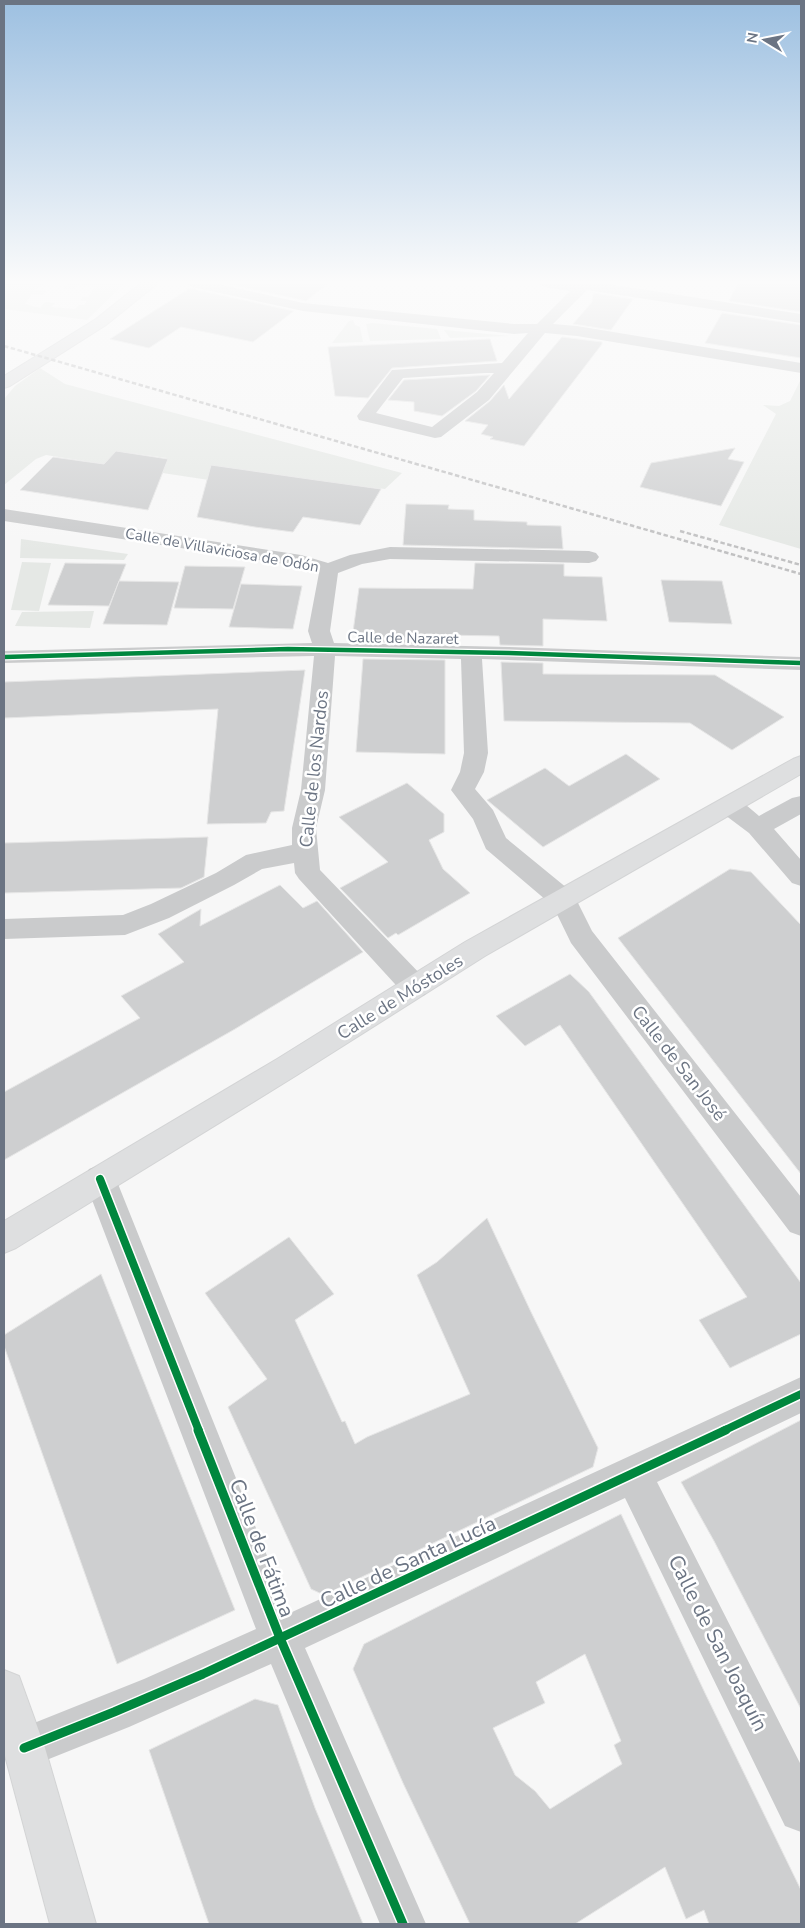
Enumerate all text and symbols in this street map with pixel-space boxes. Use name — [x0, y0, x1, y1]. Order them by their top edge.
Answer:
north arrow — [740, 15, 790, 65]
text: N — [742, 31, 763, 45]
street label: Calle de Villaviciosa de Odón — [124, 523, 320, 577]
street label: Calle de Nazaret — [347, 627, 460, 649]
street label: Calle de los Nardos — [294, 689, 334, 849]
street label: Calle de Móstoles — [332, 949, 468, 1045]
street label: Calle de San José — [626, 1000, 732, 1126]
street label: Calle de Fátima — [223, 1475, 301, 1621]
street label: Calle de Santa Lucía — [315, 1509, 501, 1615]
street label: Calle de San Joaquín — [661, 1550, 775, 1736]

